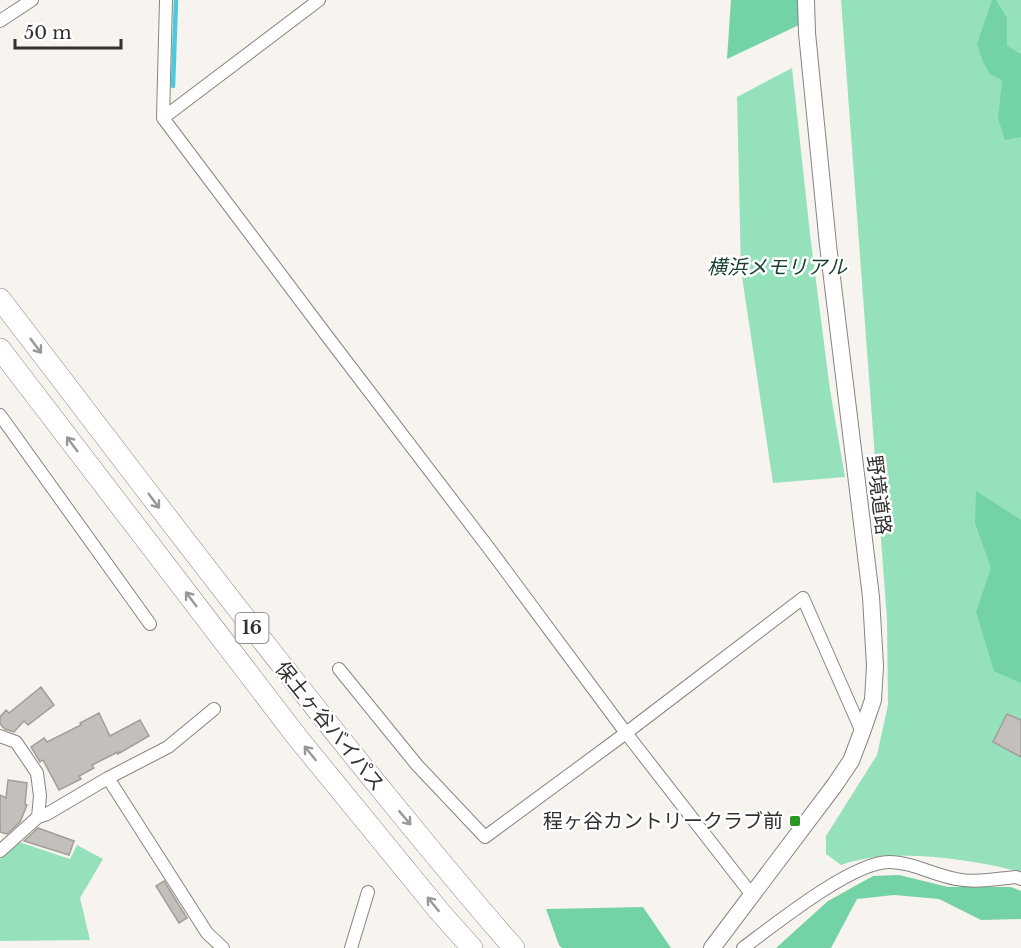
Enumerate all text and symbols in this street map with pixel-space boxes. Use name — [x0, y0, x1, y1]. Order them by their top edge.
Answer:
scale bar — [15, 12, 122, 50]
text: 50 m — [24, 22, 72, 44]
park label: 横浜メモリアル — [707, 255, 848, 279]
one-way arrow — [29, 337, 42, 353]
one-way arrow — [66, 436, 79, 452]
street label: 野境道路 — [862, 454, 896, 536]
one-way arrow — [148, 492, 160, 508]
one-way arrow — [184, 591, 197, 607]
road number: 16 — [236, 613, 268, 643]
street label: 保土ヶ谷バイパス — [270, 656, 390, 796]
one-way arrow — [303, 745, 316, 761]
place label: 程ヶ谷カントリークラブ前 — [543, 809, 783, 833]
one-way arrow — [398, 810, 411, 826]
marker: 程ヶ谷カントリークラブ前 — [788, 814, 802, 828]
one-way arrow — [427, 896, 440, 912]

